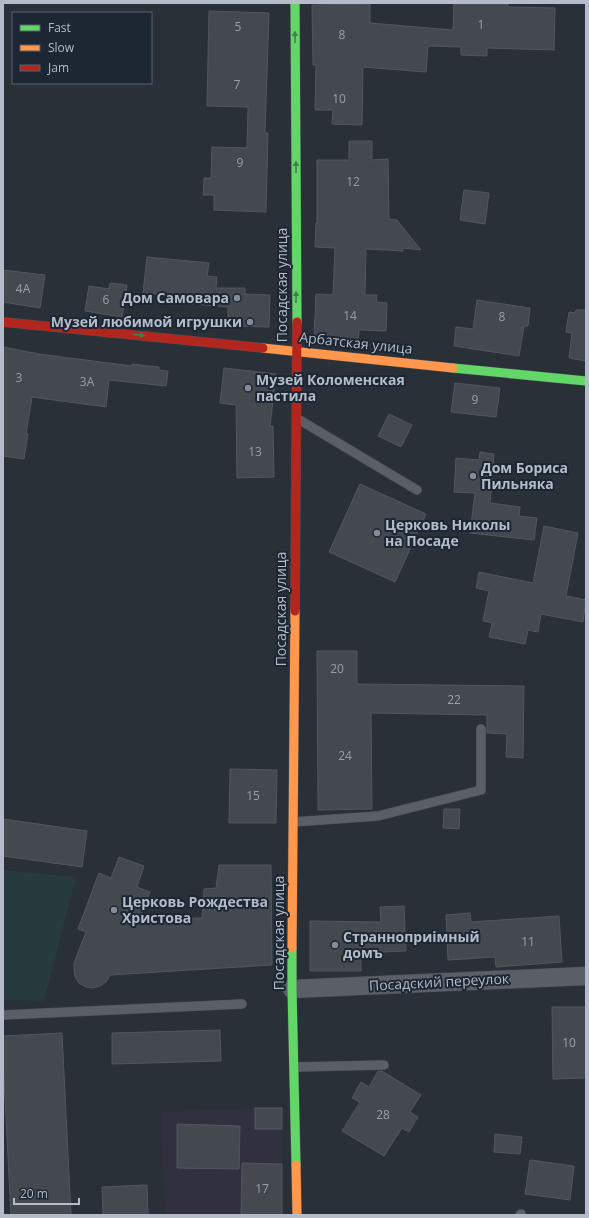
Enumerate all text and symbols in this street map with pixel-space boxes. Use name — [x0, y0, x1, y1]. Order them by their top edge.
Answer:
legend — [12, 12, 152, 84]
house number: 1 — [478, 16, 484, 33]
house number: 5 — [235, 18, 242, 35]
text: Fast — [48, 19, 71, 36]
house number: 8 — [339, 26, 346, 43]
one-way arrow — [292, 30, 298, 43]
text: Slow — [48, 39, 75, 56]
text: Jam — [47, 59, 69, 76]
house number: 7 — [234, 76, 241, 93]
house number: 10 — [332, 90, 346, 107]
house number: 9 — [237, 154, 244, 171]
one-way arrow — [293, 160, 299, 173]
house number: 12 — [346, 173, 360, 190]
street label: Посадская улица — [272, 228, 291, 342]
house number: 4А — [16, 280, 31, 297]
place label: Дом Самовара — [122, 288, 229, 307]
one-way arrow — [293, 290, 299, 303]
house number: 6 — [103, 291, 110, 308]
marker: Дом Самовара — [232, 293, 242, 303]
house number: 14 — [343, 307, 357, 324]
house number: 8 — [499, 308, 506, 325]
place label: Музей любимой игрушки — [51, 312, 242, 331]
marker: Музей любимой игрушки — [245, 317, 255, 327]
street label: Арбатская улица — [299, 327, 414, 358]
one-way arrow — [133, 332, 145, 339]
house number: 3 — [16, 369, 23, 386]
place label: Музей Коломенская пастила — [256, 370, 405, 405]
house number: 3А — [80, 373, 95, 390]
marker: Музей Коломенская пастила — [243, 383, 253, 393]
house number: 9 — [472, 391, 479, 408]
house number: 13 — [248, 443, 262, 460]
place label: Дом Бориса Пильняка — [481, 458, 568, 493]
marker: Дом Бориса Пильняка — [468, 471, 478, 481]
place label: Церковь Николы на Посаде — [385, 515, 511, 550]
marker: Церковь Николы на Посаде — [372, 528, 382, 538]
street label: Посадская улица — [271, 552, 290, 666]
house number: 20 — [330, 660, 344, 677]
house number: 22 — [447, 691, 461, 708]
house number: 24 — [338, 747, 352, 764]
house number: 15 — [246, 787, 260, 804]
street label: Посадская улица — [269, 876, 288, 990]
place label: Церковь Рождества Христова — [122, 892, 268, 927]
marker: Церковь Рождества Христова — [109, 905, 119, 915]
place label: Странноприiмный домъ — [343, 927, 480, 962]
house number: 11 — [521, 933, 535, 950]
marker: Странноприiмный домъ — [330, 940, 340, 950]
street label: Посадский переулок — [368, 968, 510, 995]
house number: 10 — [562, 1034, 576, 1051]
house number: 28 — [376, 1106, 390, 1123]
scale bar — [14, 1180, 79, 1206]
house number: 17 — [255, 1180, 269, 1197]
text: 20 m — [20, 1185, 48, 1202]

